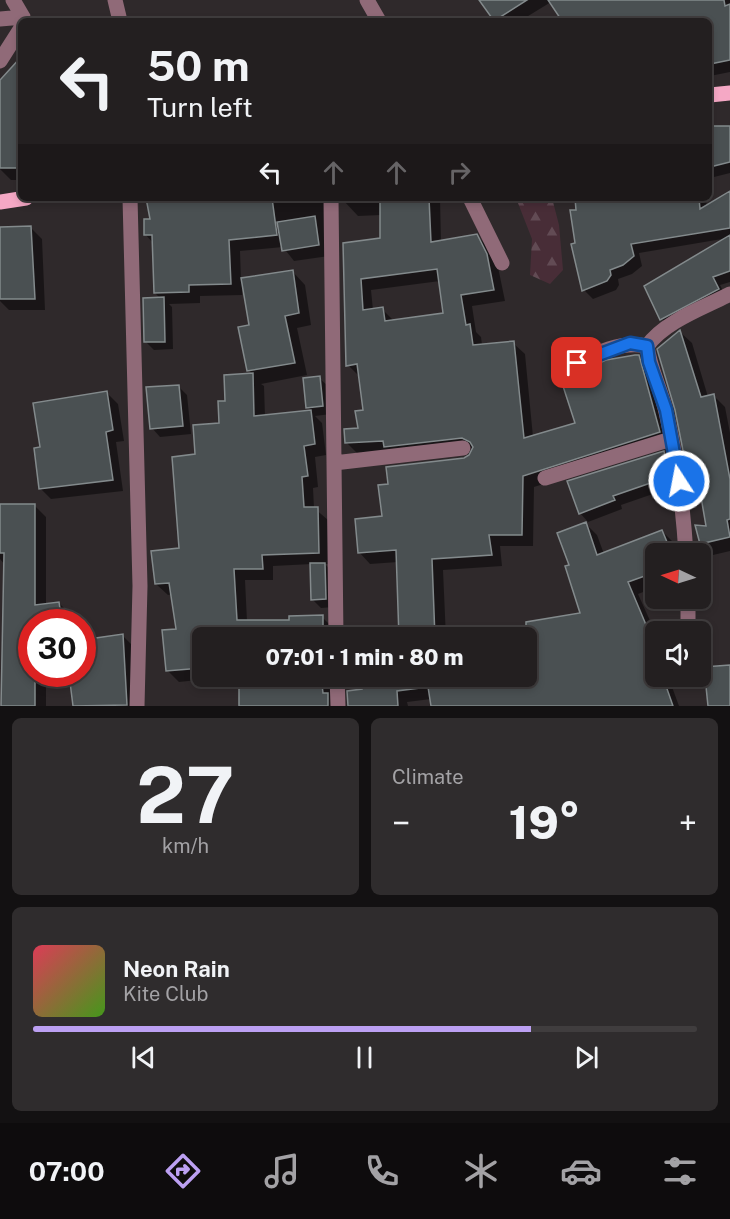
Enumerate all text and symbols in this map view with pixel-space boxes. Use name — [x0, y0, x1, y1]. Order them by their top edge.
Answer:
text: 50 m — [147, 41, 250, 90]
icon: left — [48, 42, 126, 120]
text: Turn left — [147, 91, 253, 123]
icon: left — [254, 156, 287, 189]
icon: ahead — [317, 156, 350, 189]
icon: ahead — [380, 156, 413, 189]
icon: right — [443, 156, 476, 189]
pin — [551, 337, 602, 388]
icon: arrive — [560, 346, 593, 379]
position arrow — [647, 449, 711, 513]
north arrow — [645, 543, 711, 609]
map controls — [645, 543, 711, 687]
speed limit sign: 30 — [18, 609, 96, 687]
button: sound — [645, 621, 711, 687]
text: 07:01 · 1 min · 80 m — [266, 644, 463, 670]
text: 27 — [136, 749, 235, 841]
text: Climate — [392, 765, 464, 789]
text: 19° — [509, 796, 580, 849]
text: − — [392, 804, 410, 842]
text: + — [679, 804, 697, 842]
text: km/h — [162, 834, 209, 858]
text: Neon Rain — [123, 956, 230, 982]
text: Kite Club — [123, 982, 208, 1006]
icon: previous — [127, 1041, 160, 1074]
icon: pause — [348, 1041, 381, 1074]
icon: next — [570, 1041, 603, 1074]
icon: directions — [162, 1150, 204, 1192]
icon: music — [261, 1150, 303, 1192]
icon: phone — [361, 1150, 403, 1192]
icon: climate — [460, 1150, 502, 1192]
icon: car — [560, 1150, 602, 1192]
icon: filters — [659, 1150, 701, 1192]
text: 07:00 — [29, 1155, 105, 1187]

